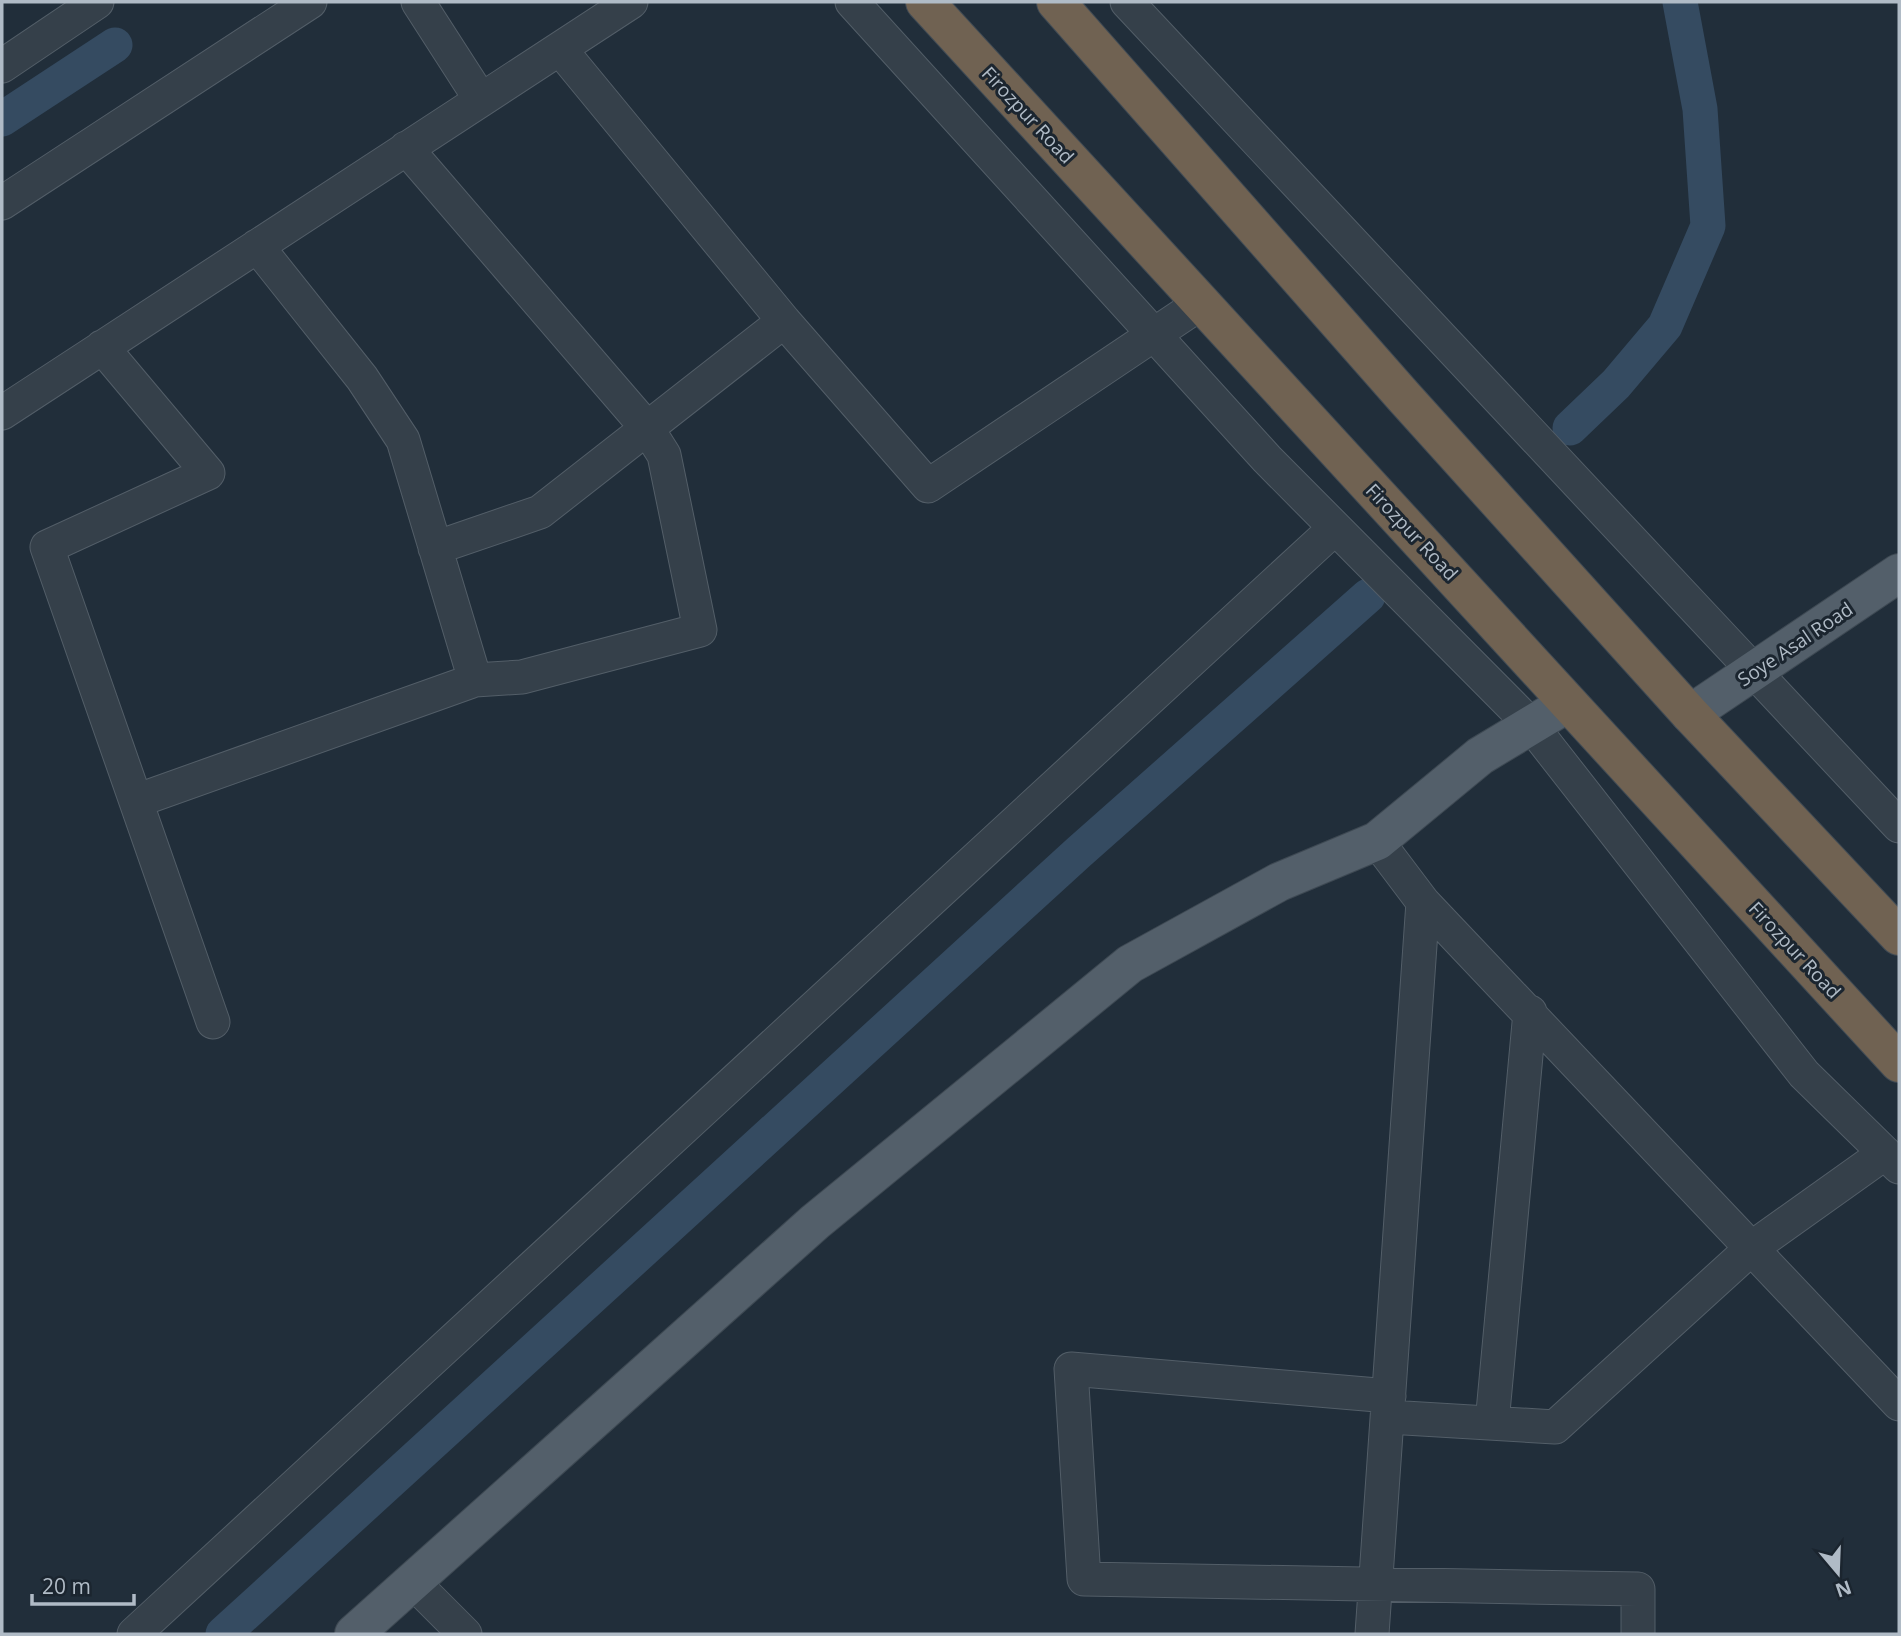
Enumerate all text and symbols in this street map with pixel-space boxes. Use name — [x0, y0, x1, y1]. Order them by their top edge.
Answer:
street label: Firozpur Road — [976, 61, 1080, 169]
street label: Firozpur Road — [1360, 478, 1464, 586]
street label: Soye Asal Road — [1732, 596, 1858, 692]
street label: Firozpur Road — [1743, 896, 1847, 1004]
north arrow — [1803, 1538, 1873, 1608]
scale bar — [32, 1562, 133, 1606]
text: 20 m — [42, 1572, 91, 1600]
text: N — [1832, 1574, 1855, 1604]

